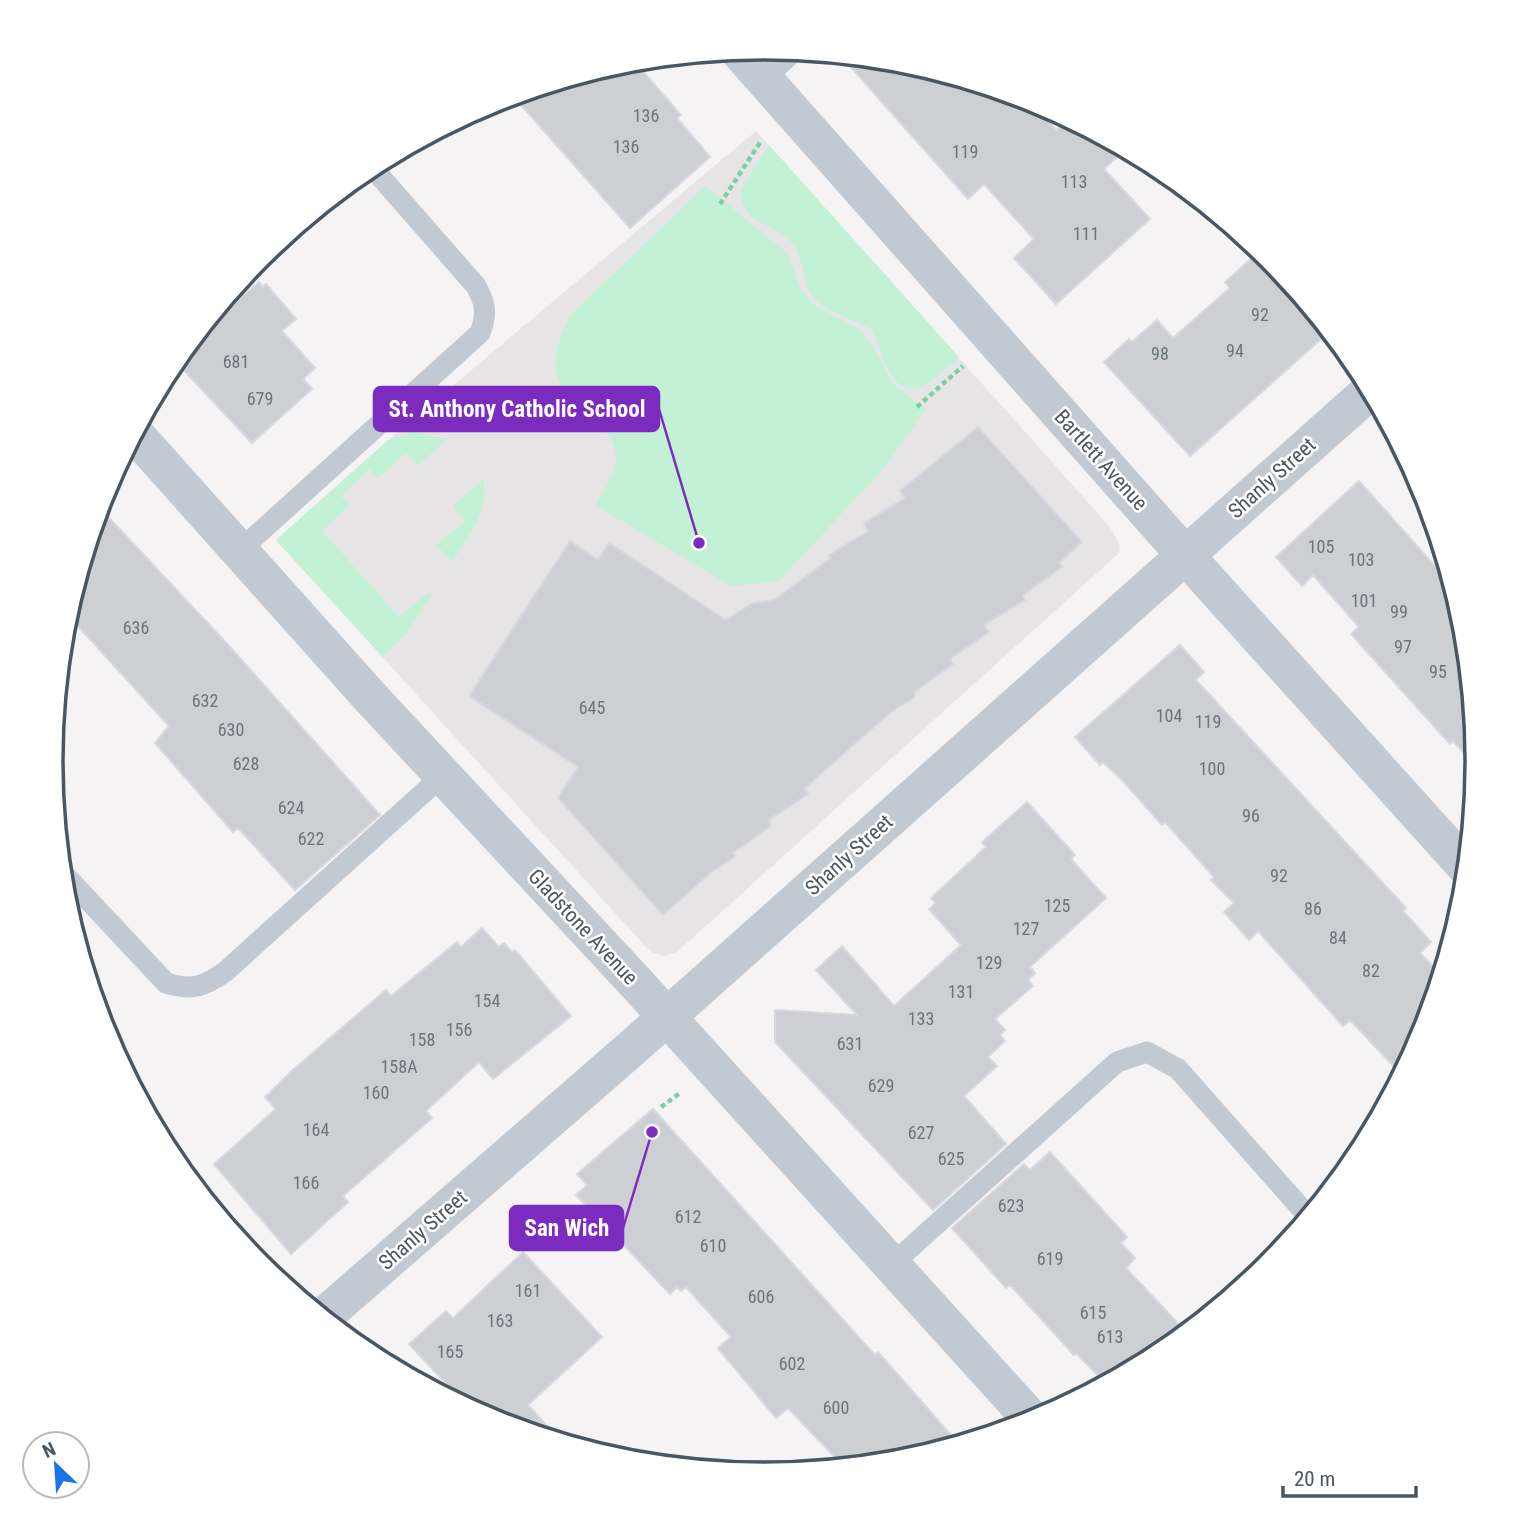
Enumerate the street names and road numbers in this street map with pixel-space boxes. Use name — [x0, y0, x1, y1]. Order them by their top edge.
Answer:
street label: Bartlett Avenue — [1050, 405, 1153, 515]
street label: Shanly Street — [1224, 433, 1320, 523]
street label: Shanly Street — [801, 810, 897, 900]
street label: Gladstone Avenue — [523, 864, 643, 990]
street label: Shanly Street — [374, 1185, 472, 1275]

